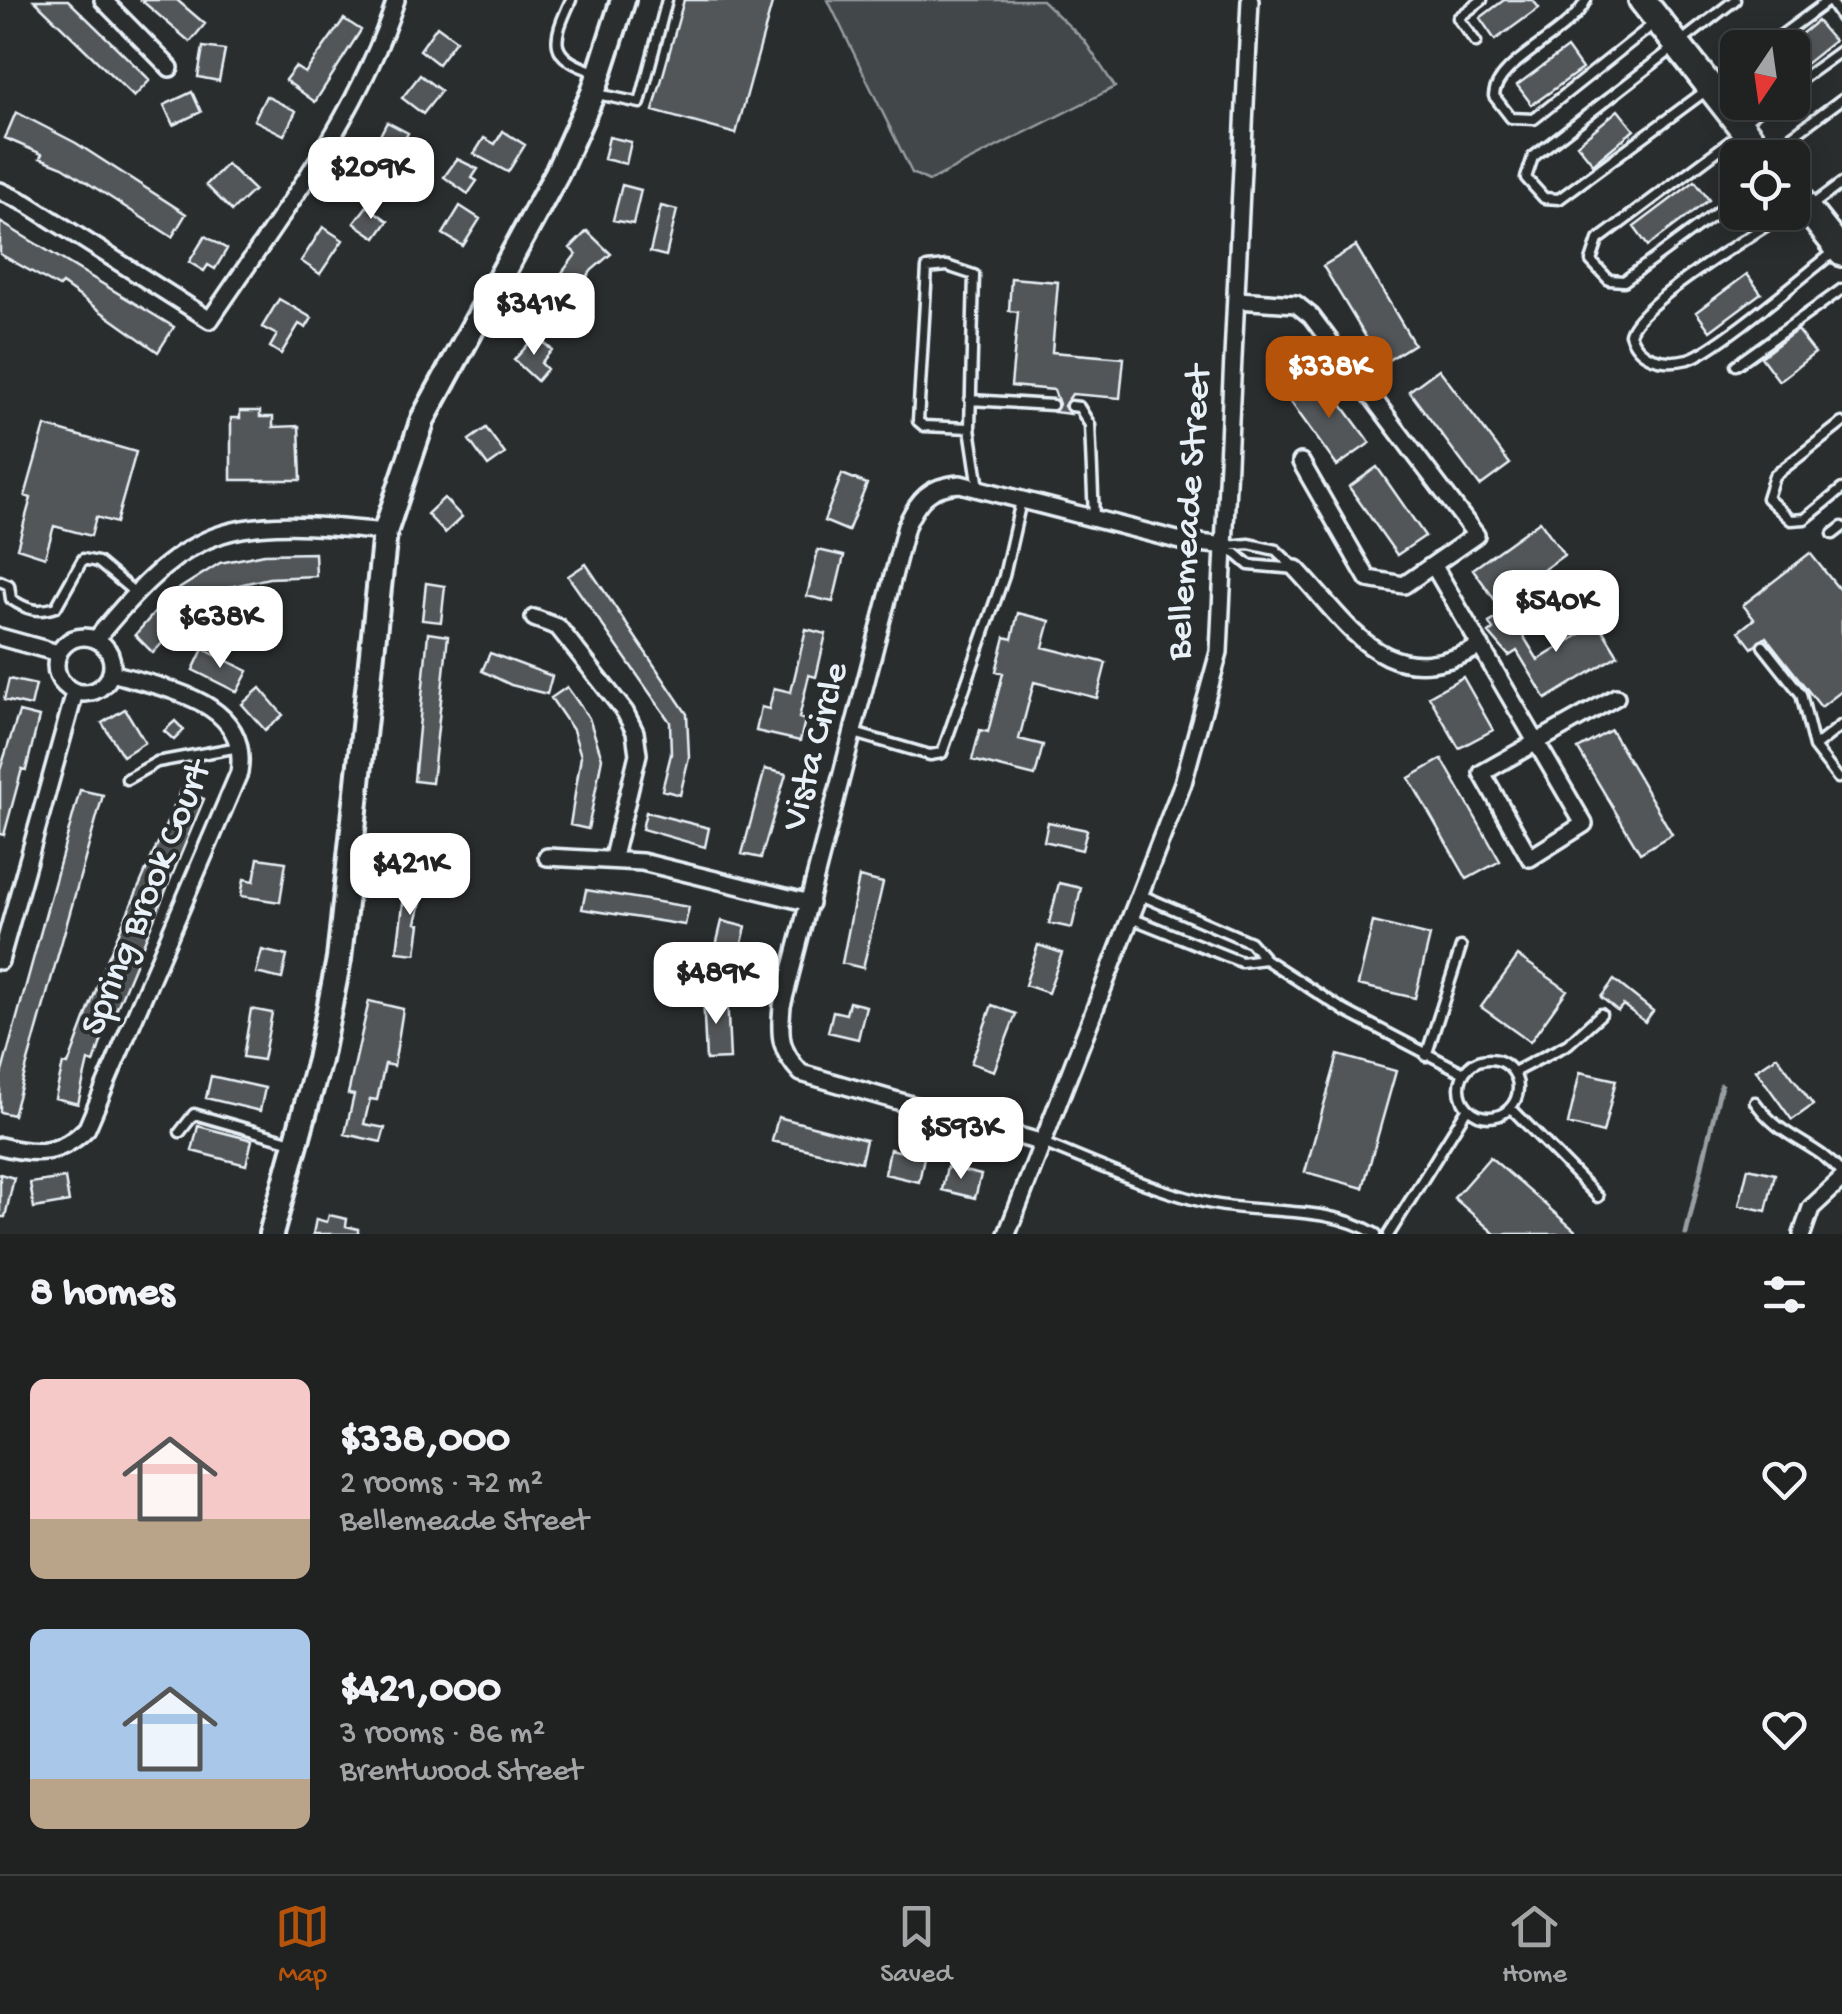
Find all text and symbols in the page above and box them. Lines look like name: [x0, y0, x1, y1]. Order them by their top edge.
north arrow: [1720, 30, 1810, 120]
map controls: [1720, 30, 1810, 230]
pin: $209K: [301, 137, 441, 222]
button: locate: [1720, 140, 1810, 230]
text: $209K: [330, 150, 412, 188]
pin: $341K: [464, 273, 604, 358]
text: $341K: [496, 286, 572, 324]
pin: $338K: [1259, 336, 1399, 421]
text: $338K: [1288, 349, 1370, 387]
street label: Bellemeade Street: [1159, 361, 1223, 663]
pin: $540K: [1486, 570, 1626, 655]
text: $540K: [1515, 583, 1597, 621]
pin: $638K: [150, 586, 290, 671]
text: $638K: [179, 599, 261, 637]
street label: Vista Circle: [773, 658, 861, 837]
street label: Spring Brook Court: [73, 752, 224, 1043]
pin: $421K: [340, 833, 480, 918]
text: $421K: [372, 846, 448, 884]
pin: $489K: [646, 942, 786, 1027]
text: $489K: [676, 955, 756, 993]
pin: $593K: [891, 1097, 1031, 1182]
text: $593K: [920, 1110, 1002, 1148]
icon: filters: [1757, 1267, 1812, 1322]
text: 8 homes: [30, 1270, 174, 1319]
text: $338,000: [340, 1417, 510, 1466]
icon: home: [110, 1419, 230, 1539]
icon: heart: [1757, 1452, 1812, 1507]
text: 2 rooms · 72 m²: [340, 1466, 543, 1504]
text: Bellemeade Street: [340, 1504, 589, 1542]
text: $421,000: [340, 1667, 501, 1716]
icon: home: [110, 1669, 230, 1789]
icon: heart: [1757, 1702, 1812, 1757]
text: 3 rooms · 86 m²: [340, 1716, 545, 1754]
text: Brentwood Street: [340, 1754, 582, 1792]
tab: Map: [275, 1899, 330, 1992]
tab: Saved: [880, 1899, 952, 1992]
tab: Home: [1502, 1899, 1567, 1992]

